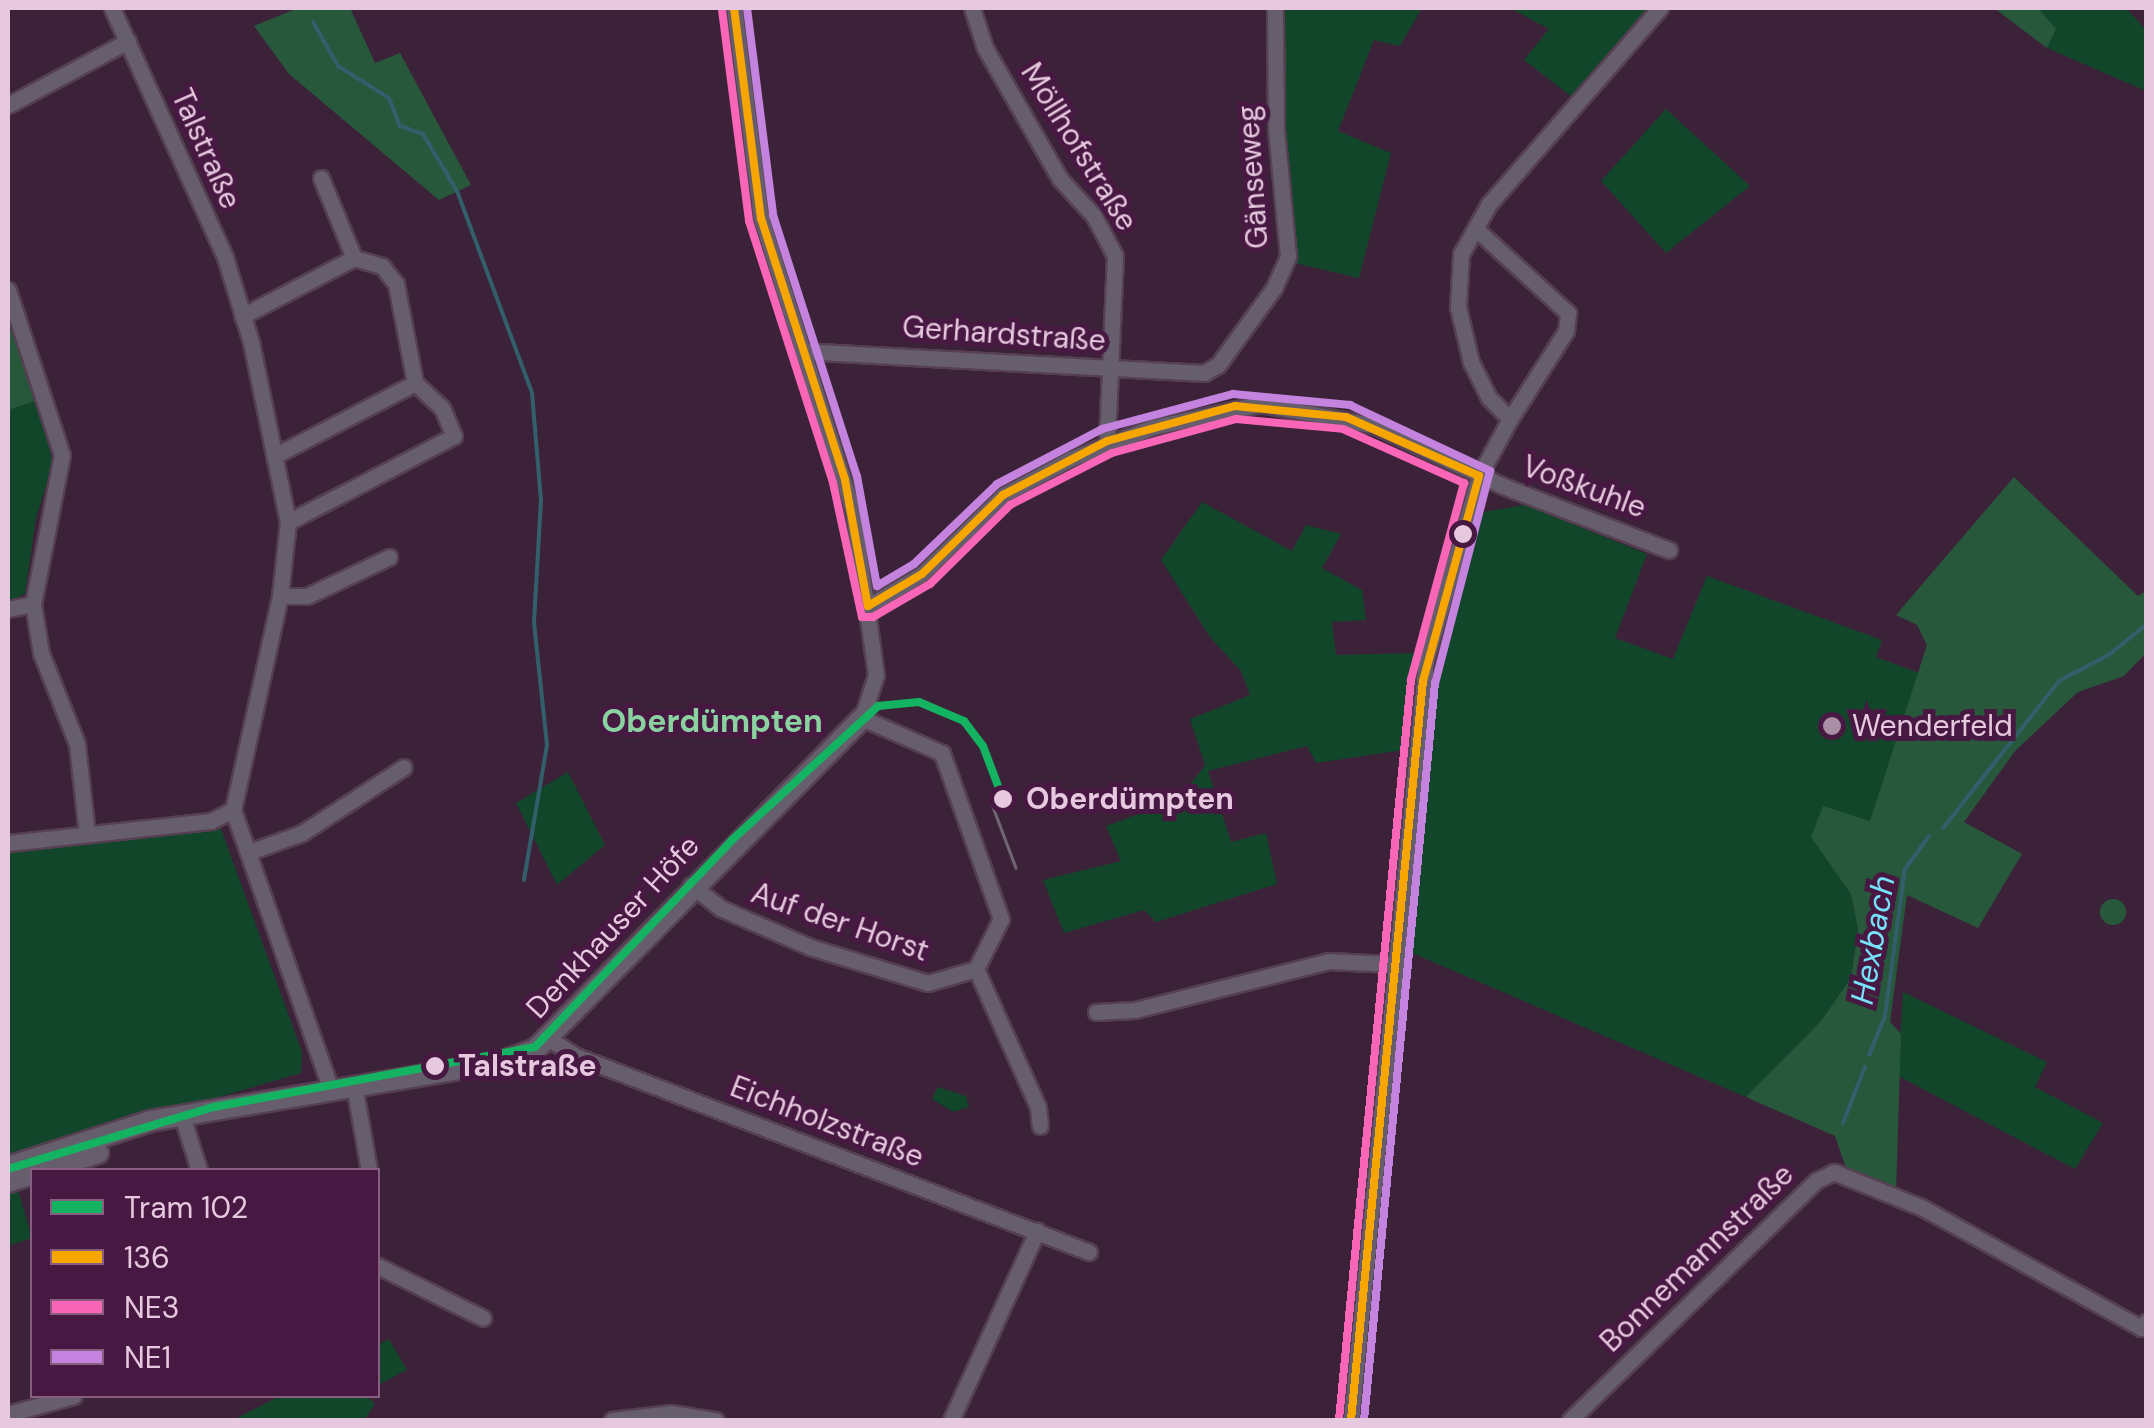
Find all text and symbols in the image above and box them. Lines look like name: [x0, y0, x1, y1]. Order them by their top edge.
street label: Möllhofstraße: [1013, 56, 1145, 238]
street label: Talstraße: [164, 83, 248, 215]
street label: Gänseweg: [1230, 104, 1276, 250]
street label: Gerhardstraße: [901, 309, 1107, 359]
street label: Voßkuhle: [1517, 448, 1651, 526]
unlabelled marker: [1453, 524, 1473, 544]
district label: Oberdümpten: [601, 702, 823, 740]
place label: Wenderfeld: [1852, 708, 2013, 744]
marker: Wenderfeld: [1821, 715, 1843, 737]
place label: Oberdümpten: [1026, 781, 1234, 817]
marker: Oberdümpten: [990, 786, 1016, 812]
street label: Denkhauser Höfe: [519, 828, 707, 1026]
water label: Hexbach: [1843, 873, 1903, 1007]
street label: Auf der Horst: [747, 875, 933, 969]
place label: Talstraße: [458, 1048, 596, 1084]
marker: Talstraße: [422, 1053, 448, 1079]
street label: Eichholzstraße: [725, 1069, 929, 1175]
street label: Bonnemannstraße: [1593, 1157, 1801, 1359]
legend: [30, 1168, 380, 1398]
text: Tram 102: [124, 1188, 248, 1227]
text: 136: [124, 1238, 170, 1277]
text: NE3: [124, 1288, 179, 1327]
text: NE1: [124, 1338, 171, 1377]

